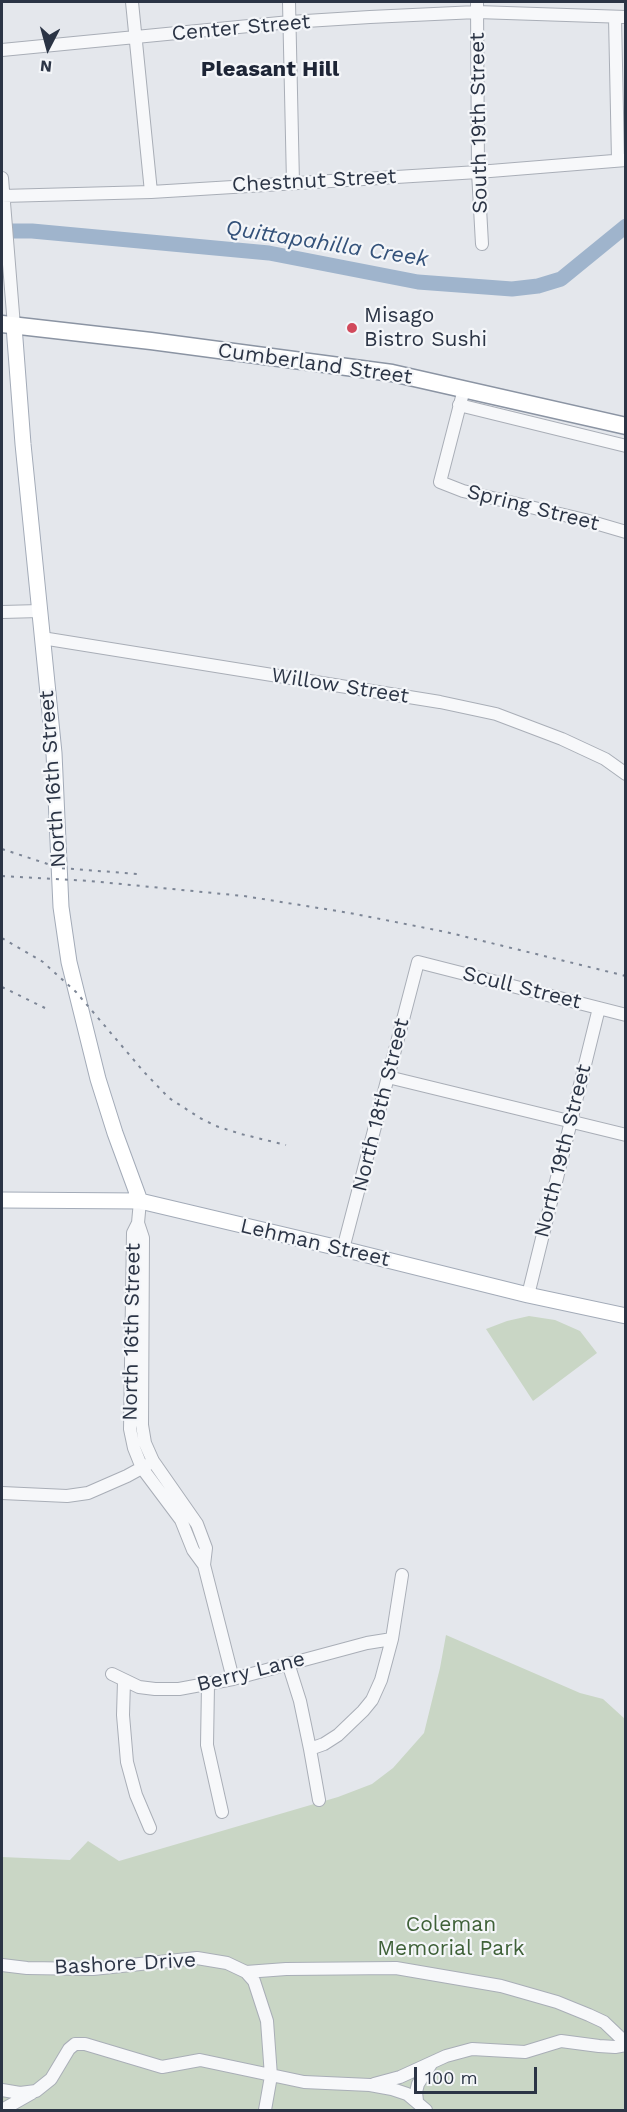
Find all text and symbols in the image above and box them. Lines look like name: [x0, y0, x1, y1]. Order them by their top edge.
street label: Center Street: [171, 9, 311, 47]
north arrow: [18, 18, 78, 78]
street label: South 19th Street: [465, 32, 493, 214]
text: N: [39, 56, 53, 76]
district label: Pleasant Hill: [201, 57, 339, 83]
street label: Chestnut Street: [231, 164, 397, 198]
water label: Quittapahilla Creek: [224, 215, 430, 273]
place label: Misago Bistro Sushi: [364, 303, 487, 353]
marker: Misago Bistro Sushi: [345, 321, 359, 335]
street label: Cumberland Street: [216, 338, 414, 390]
street label: Spring Street: [464, 479, 602, 537]
street label: Willow Street: [269, 663, 411, 709]
street label: North 16th Street: [34, 689, 72, 869]
street label: Scull Street: [460, 961, 584, 1015]
street label: North 18th Street: [347, 1016, 415, 1194]
street label: North 19th Street: [529, 1062, 597, 1240]
street label: Lehman Street: [238, 1214, 392, 1272]
street label: North 16th Street: [118, 1243, 146, 1421]
street label: Berry Lane: [194, 1646, 308, 1698]
park label: Coleman Memorial Park: [377, 1912, 525, 1962]
street label: Bashore Drive: [53, 1948, 197, 1980]
scale bar: [417, 2055, 540, 2093]
text: 100 m: [425, 2067, 478, 2088]

